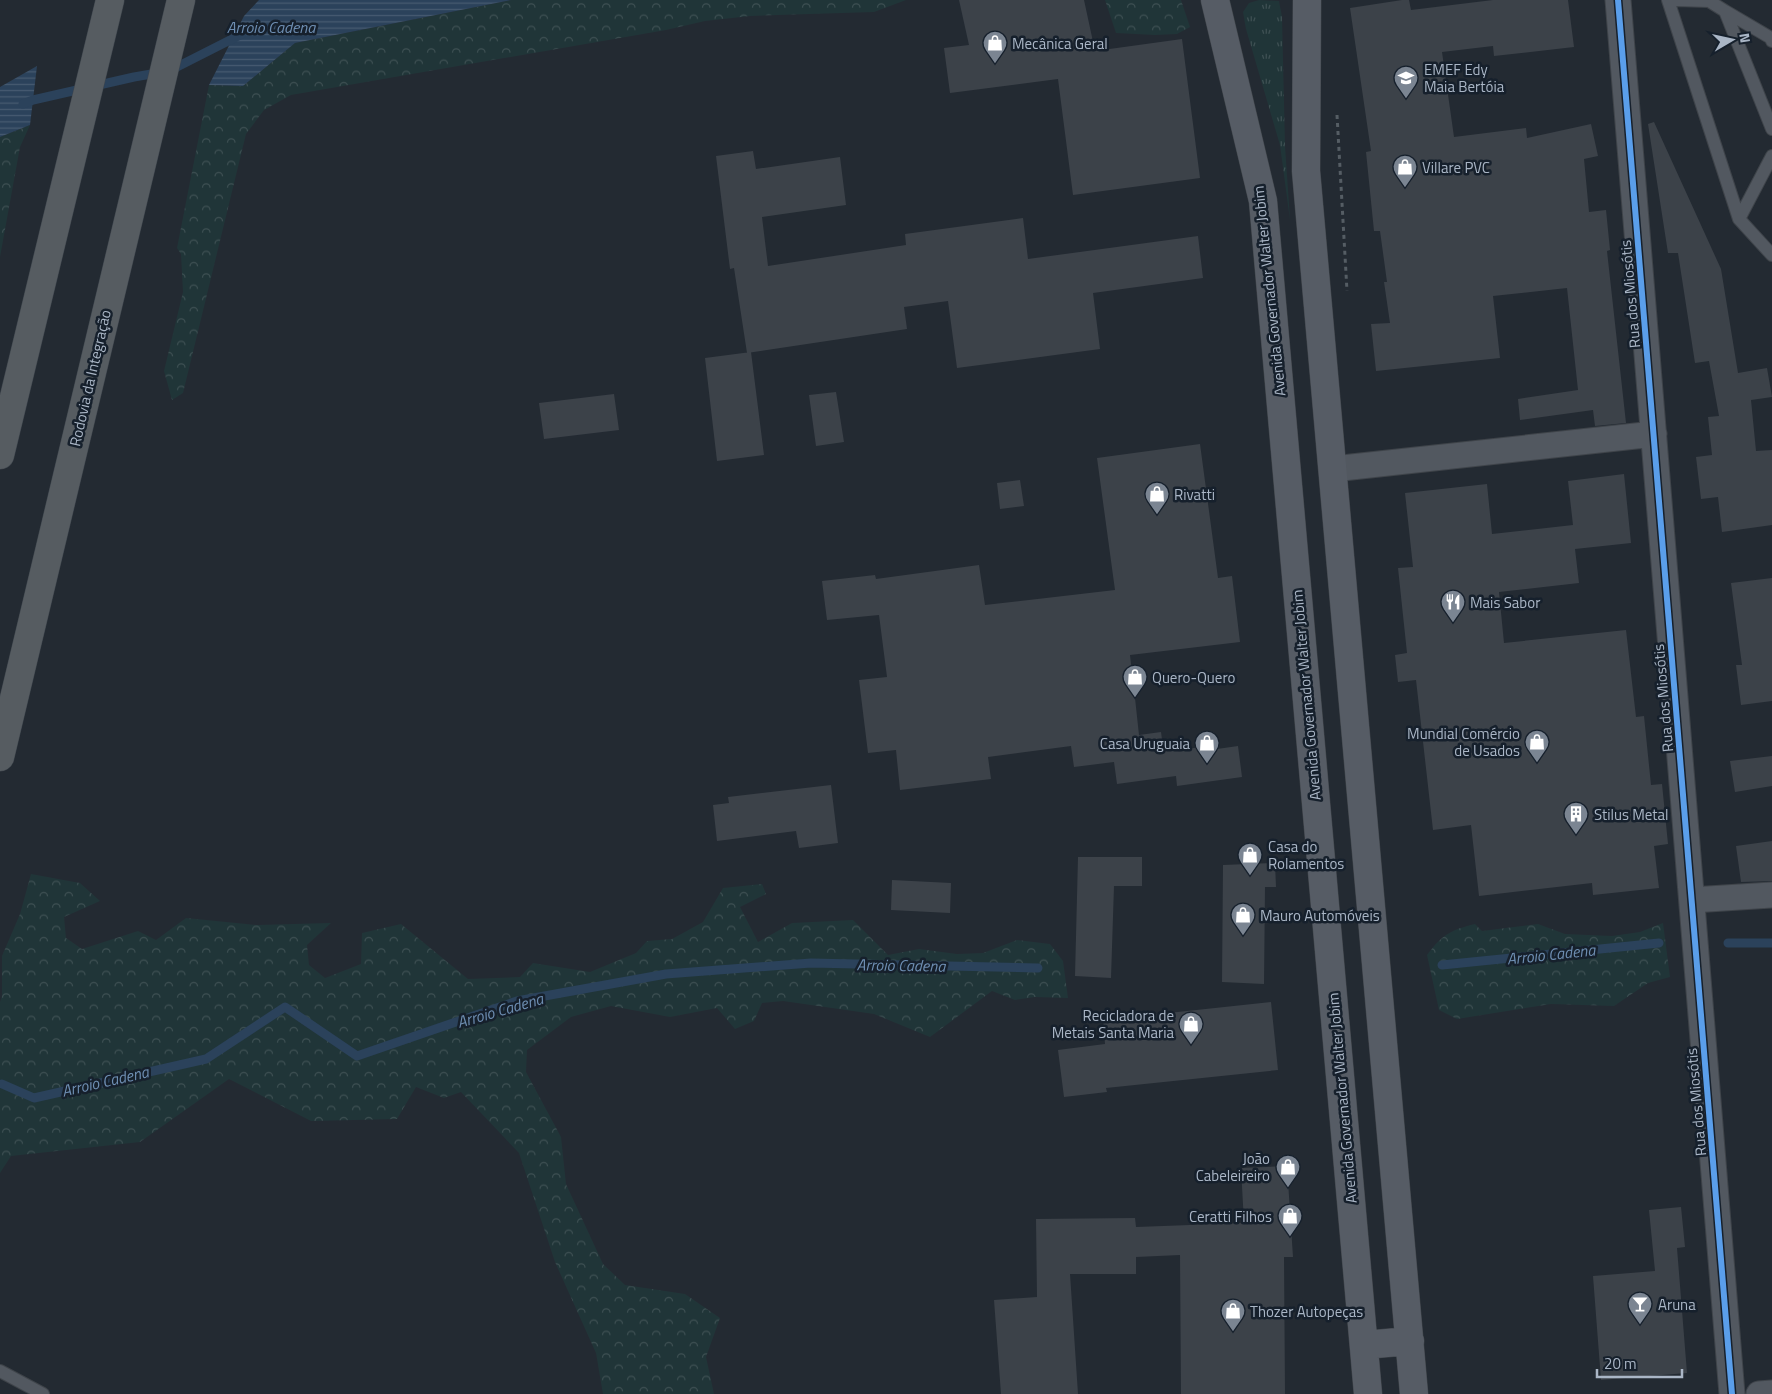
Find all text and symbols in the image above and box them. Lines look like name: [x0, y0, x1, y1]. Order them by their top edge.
water label: Arroio Cadena: [227, 15, 316, 39]
north arrow: [1707, 15, 1757, 65]
shop icon: Mecânica Geral: [982, 30, 1008, 64]
text: N: [1734, 31, 1756, 44]
place label: Mecânica Geral: [1012, 32, 1108, 55]
place label: EMEF Edy Maia Bertóia: [1424, 58, 1505, 98]
school or university icon: EMEF Edy Maia Bertóia: [1393, 65, 1419, 99]
shop icon: Villare PVC: [1392, 154, 1418, 188]
place label: Villare PVC: [1422, 156, 1490, 179]
street label: Avenida Governador Walter Jobim: [1247, 185, 1291, 397]
street label: Rua dos Miosótis: [1614, 239, 1646, 349]
street label: Rodovia da Integração: [63, 307, 117, 449]
shop icon: Rivatti: [1144, 481, 1170, 515]
place label: Rivatti: [1174, 483, 1215, 506]
street label: Avenida Governador Walter Jobim: [1285, 589, 1327, 801]
restaurant icon: Mais Sabor: [1440, 589, 1466, 623]
place label: Mais Sabor: [1470, 591, 1540, 614]
street label: Rua dos Miosótis: [1647, 643, 1679, 753]
shop icon: Quero-Quero: [1122, 664, 1148, 698]
place label: Quero-Quero: [1152, 666, 1235, 689]
place label: Mundial Comércio de Usados: [1407, 722, 1520, 762]
shop icon: Mundial Comércio de Usados: [1524, 729, 1550, 763]
shop icon: Casa Uruguaia: [1194, 730, 1220, 764]
place label: Casa Uruguaia: [1100, 732, 1190, 755]
building icon: Stilus Metal: [1563, 801, 1589, 835]
place label: Stilus Metal: [1594, 803, 1669, 826]
place label: Casa do Rolamentos: [1268, 835, 1344, 875]
shop icon: Casa do Rolamentos: [1237, 842, 1263, 876]
shop icon: Mauro Automóveis: [1230, 902, 1256, 936]
place label: Mauro Automóveis: [1260, 904, 1380, 927]
water label: Arroio Cadena: [1506, 937, 1597, 971]
water label: Arroio Cadena: [856, 952, 947, 978]
water label: Arroio Cadena: [454, 986, 547, 1034]
street label: Avenida Governador Walter Jobim: [1321, 992, 1363, 1204]
place label: Recicladora de Metais Santa Maria: [1052, 1004, 1174, 1044]
shop icon: Recicladora de Metais Santa Maria: [1178, 1011, 1204, 1045]
street label: Rua dos Miosótis: [1680, 1047, 1712, 1157]
water label: Arroio Cadena: [59, 1059, 152, 1103]
place label: João Cabeleireiro: [1196, 1147, 1270, 1187]
shop icon: João Cabeleireiro: [1275, 1154, 1301, 1188]
shop icon: Ceratti Filhos: [1277, 1203, 1303, 1237]
place label: Ceratti Filhos: [1189, 1205, 1272, 1228]
bar icon: Aruna: [1627, 1291, 1653, 1325]
place label: Aruna: [1658, 1293, 1696, 1316]
shop icon: Thozer Autopeças: [1220, 1298, 1246, 1332]
place label: Thozer Autopeças: [1250, 1300, 1363, 1323]
scale bar: [1597, 1346, 1682, 1378]
text: 20 m: [1604, 1352, 1637, 1375]

